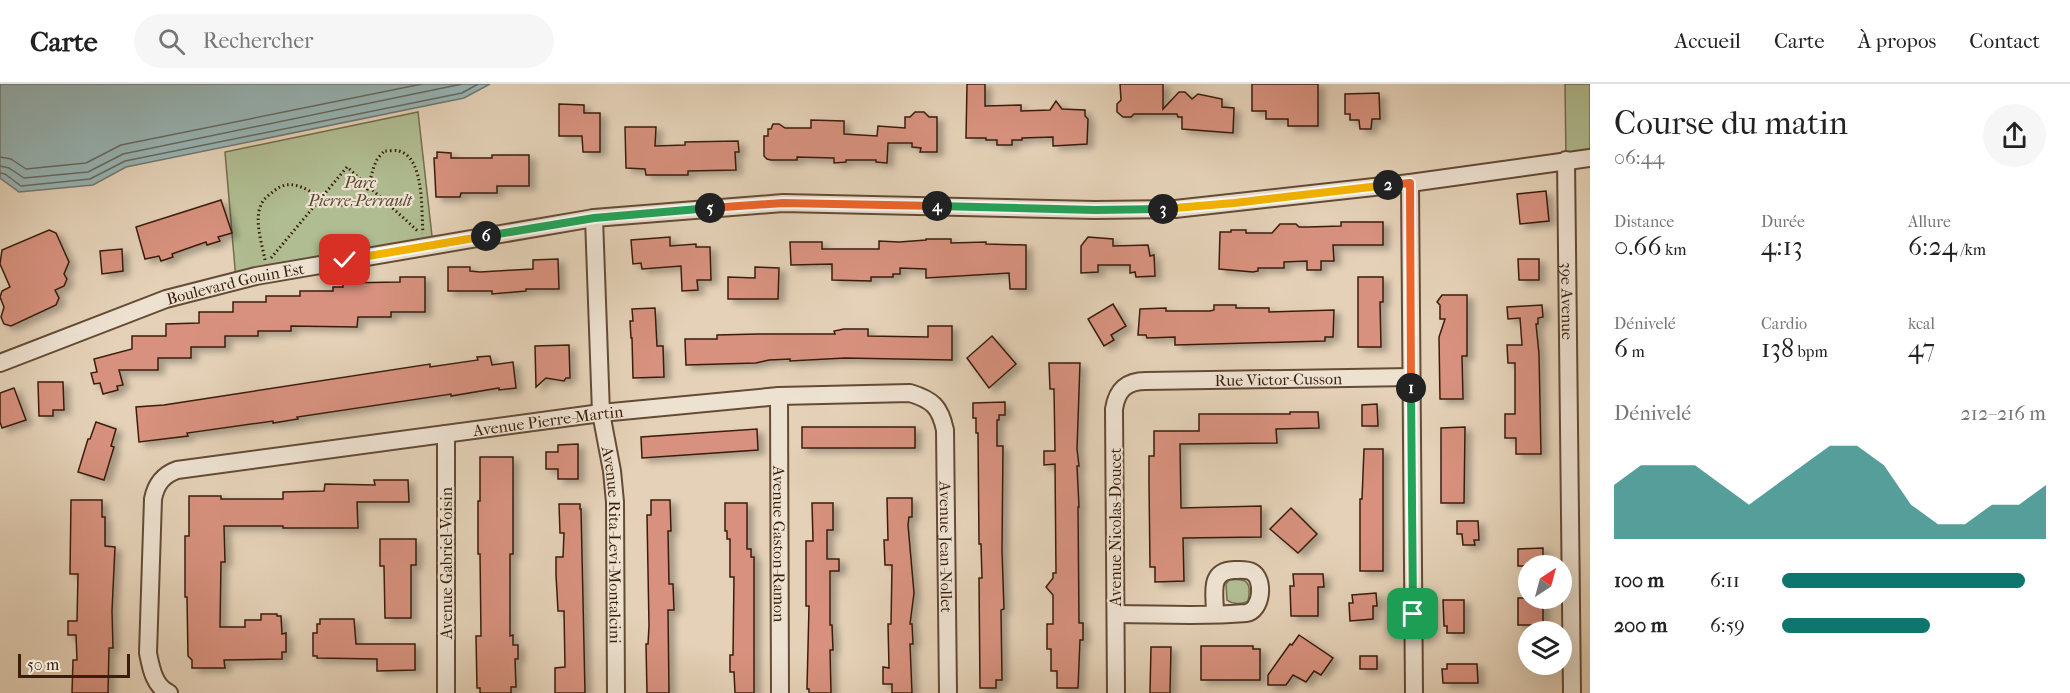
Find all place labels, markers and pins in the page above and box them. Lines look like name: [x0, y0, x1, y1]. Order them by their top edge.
pin: 2: [1373, 170, 1403, 200]
pin: 4: [922, 191, 952, 221]
pin: 5: [695, 193, 725, 223]
pin: 3: [1148, 194, 1178, 224]
pin: 6: [471, 221, 501, 251]
pin: [319, 234, 370, 285]
pin: 1: [1396, 373, 1426, 403]
pin: [1387, 588, 1438, 639]

